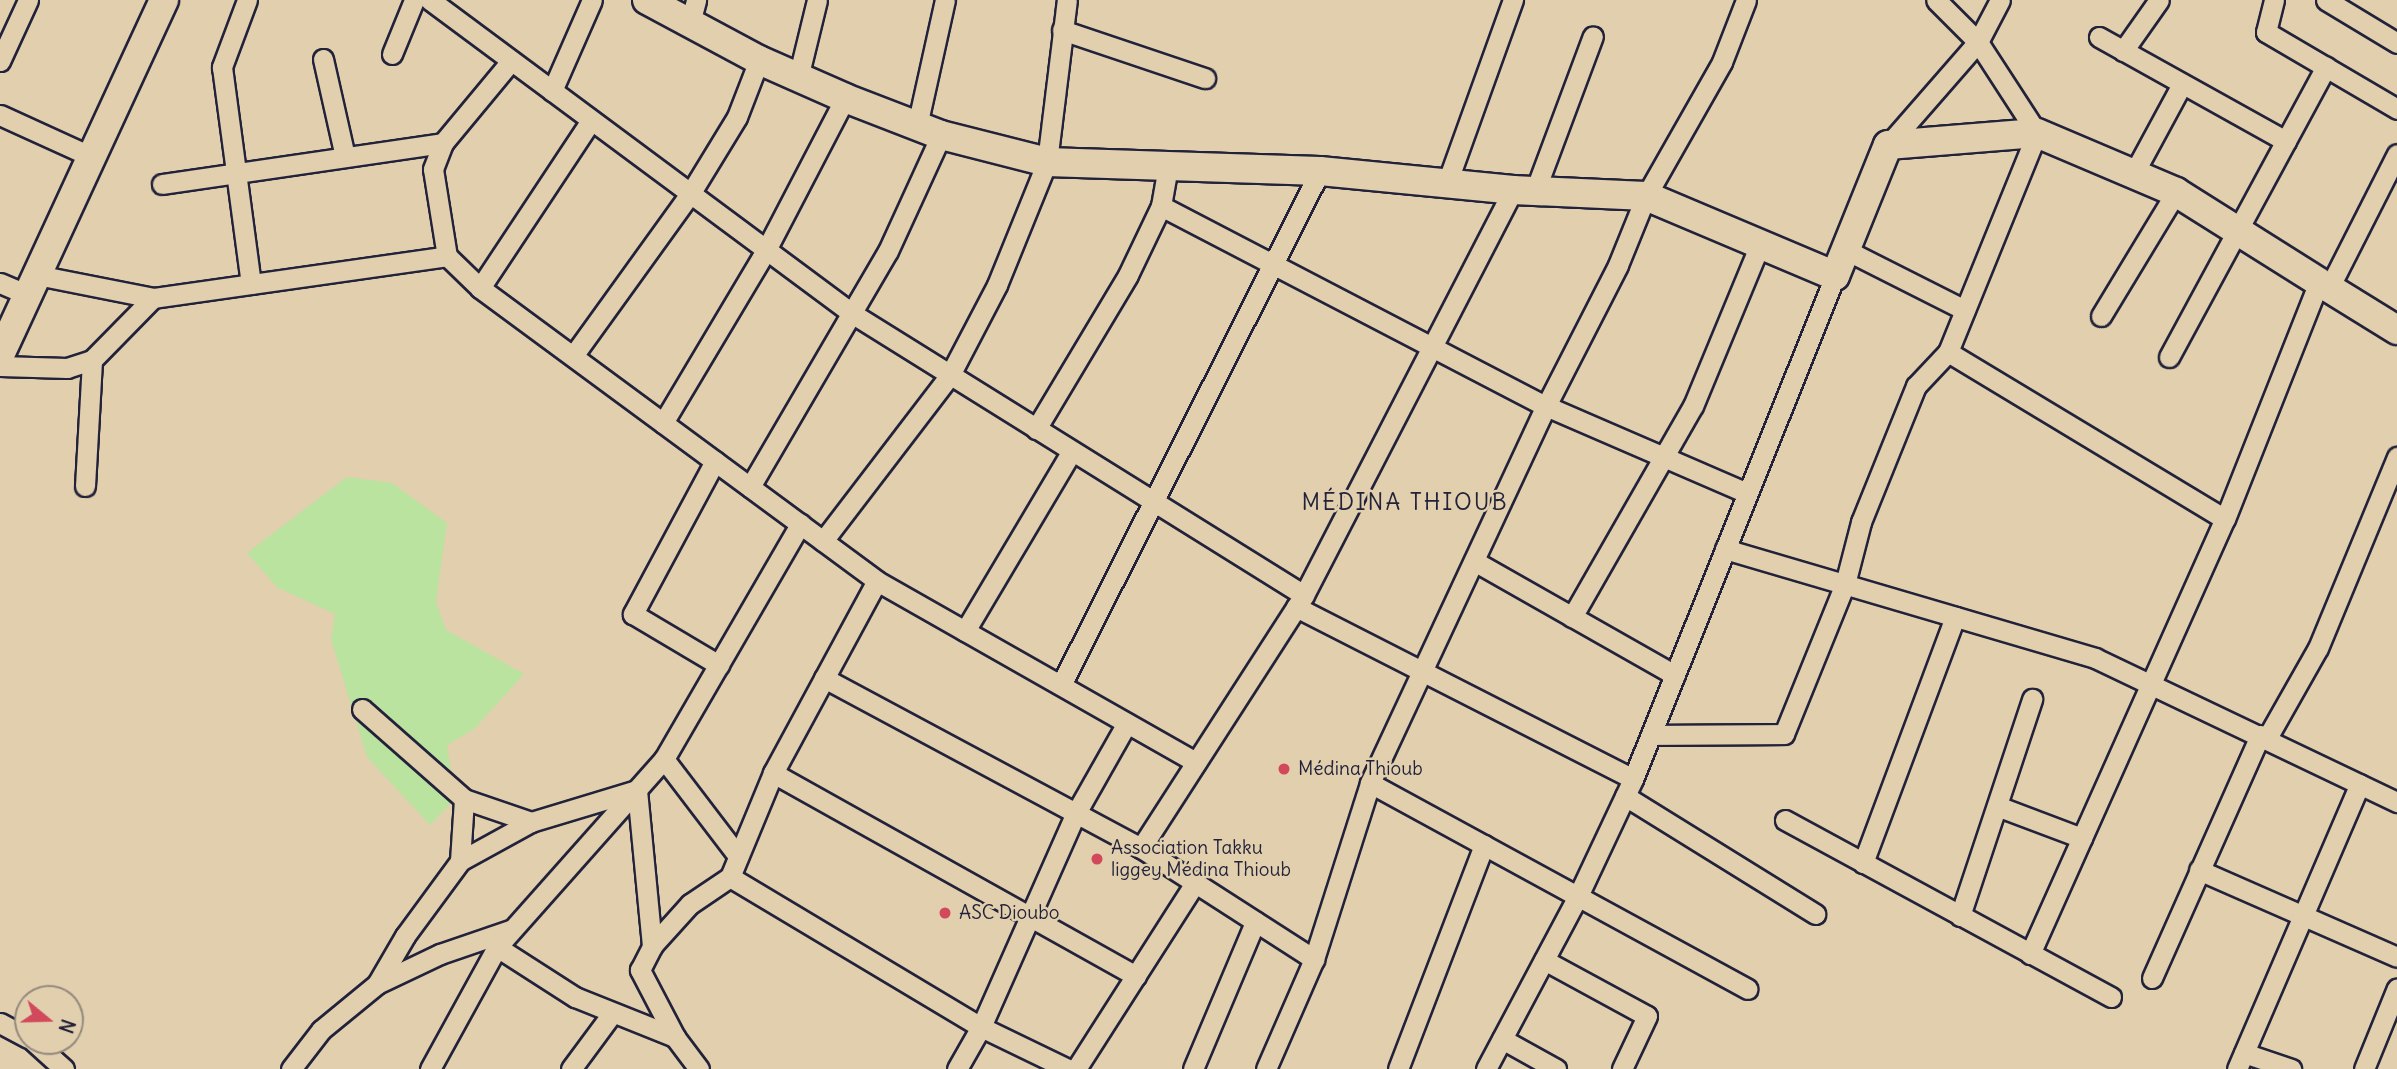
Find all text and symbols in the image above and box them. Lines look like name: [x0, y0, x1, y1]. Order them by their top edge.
district label: MÉDINA THIOUB: [1303, 488, 1507, 516]
place label: Médina Thioub: [1298, 758, 1423, 780]
marker: Médina Thioub: [1276, 761, 1292, 777]
place label: Association Takku liggey Médina Thioub: [1111, 837, 1291, 881]
marker: Association Takku liggey Médina Thioub: [1089, 851, 1105, 867]
place label: ASC Dioubo: [959, 902, 1059, 924]
marker: ASC Dioubo: [937, 905, 953, 921]
north arrow: [14, 985, 84, 1055]
text: N: [53, 1016, 80, 1036]

